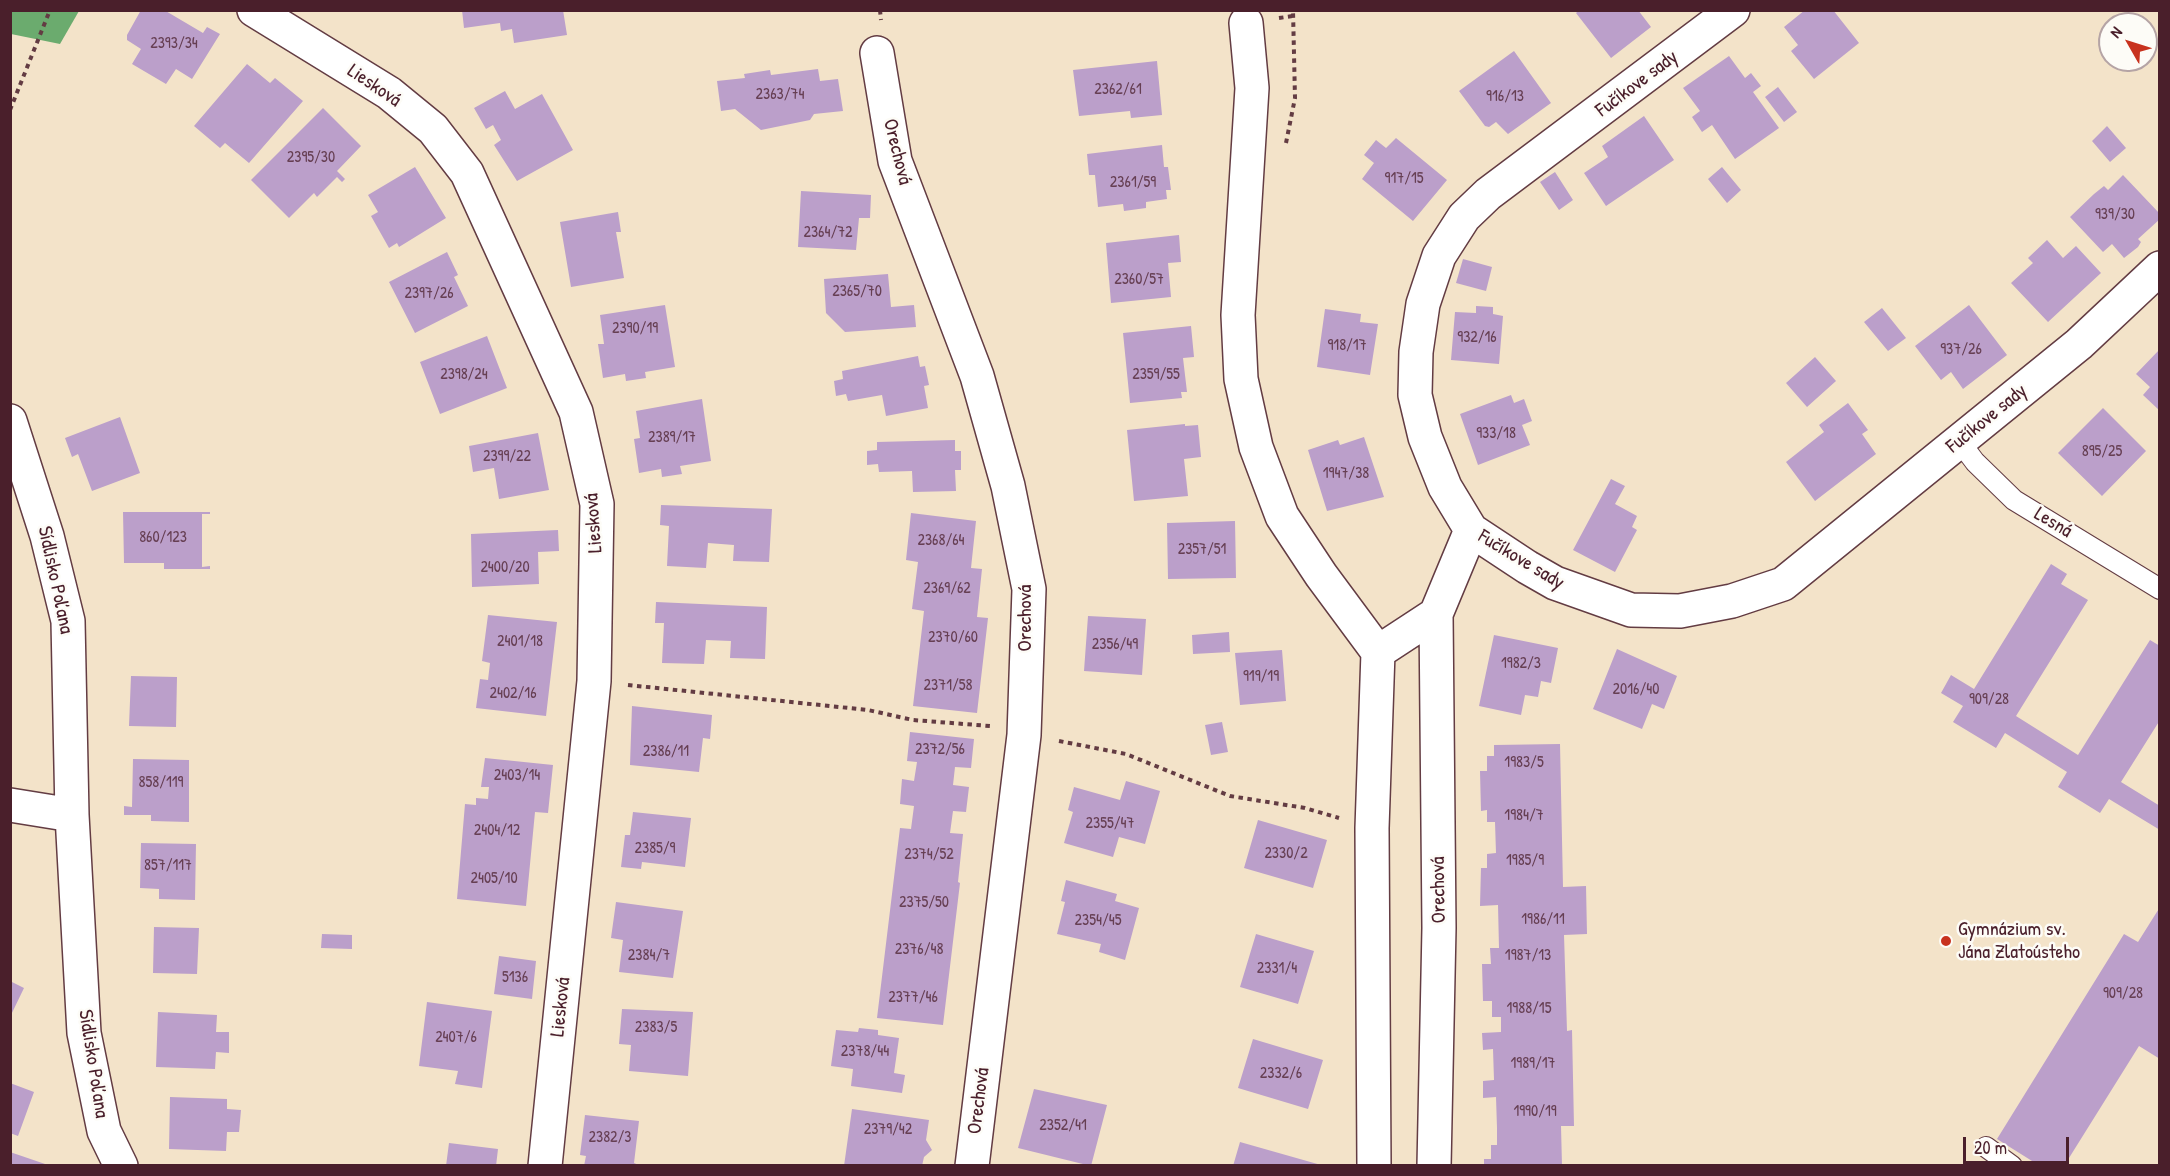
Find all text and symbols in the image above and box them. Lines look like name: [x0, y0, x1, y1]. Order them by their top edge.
north arrow: [2098, 12, 2158, 72]
text: N: [2104, 22, 2127, 42]
house number: 2393/34: [150, 34, 198, 54]
street label: Fučíkove sady: [1591, 45, 1683, 123]
street label: Liesková: [343, 59, 405, 113]
house number: 2362/61: [1094, 80, 1142, 100]
house number: 2363/74: [756, 85, 804, 105]
house number: 916/13: [1486, 87, 1524, 107]
street label: Orechová: [877, 117, 917, 187]
house number: 2395/30: [287, 148, 335, 168]
house number: 917/15: [1385, 169, 1423, 189]
house number: 2361/59: [1110, 173, 1156, 193]
house number: 939/30: [2095, 205, 2135, 225]
house number: 2364/72: [803, 223, 853, 243]
house number: 2360/57: [1114, 270, 1164, 290]
house number: 2365/70: [832, 282, 882, 302]
house number: 2397/26: [404, 284, 454, 304]
house number: 2390/19: [612, 319, 658, 339]
house number: 932/16: [1457, 328, 1497, 348]
house number: 918/17: [1327, 336, 1367, 356]
house number: 937/26: [1940, 340, 1982, 360]
house number: 2398/24: [440, 365, 488, 385]
house number: 2359/55: [1132, 365, 1180, 385]
street label: Fučíkove sady: [1942, 379, 2032, 459]
house number: 933/18: [1476, 424, 1516, 444]
house number: 2389/17: [648, 428, 696, 448]
house number: 895/25: [2082, 442, 2122, 462]
house number: 2399/22: [483, 447, 531, 467]
house number: 1947/38: [1323, 464, 1369, 484]
street label: Liesková: [580, 492, 608, 554]
street label: Lesná: [2030, 502, 2076, 544]
street label: Sídlisko Poľana: [32, 524, 78, 636]
street label: Fučíkove sady: [1473, 525, 1569, 595]
house number: 860/123: [139, 528, 187, 548]
house number: 2368/64: [917, 531, 965, 551]
house number: 2357/51: [1178, 540, 1226, 560]
house number: 2400/20: [480, 558, 530, 578]
house number: 2369/62: [923, 579, 971, 599]
street label: Orechová: [1014, 585, 1038, 651]
house number: 2370/60: [928, 628, 978, 648]
house number: 2401/18: [497, 632, 543, 652]
house number: 2356/49: [1092, 635, 1138, 655]
house number: 1982/3: [1501, 654, 1541, 674]
house number: 919/19: [1243, 667, 1279, 687]
house number: 2371/58: [924, 676, 972, 696]
house number: 2016/40: [1613, 680, 1659, 700]
house number: 2402/16: [489, 684, 537, 704]
house number: 909/28: [1969, 690, 2009, 710]
house number: 2372/56: [915, 740, 965, 760]
house number: 2386/11: [643, 742, 689, 762]
house number: 1983/5: [1504, 753, 1544, 773]
house number: 2403/14: [494, 766, 540, 786]
house number: 858/119: [139, 773, 183, 793]
house number: 1984/7: [1504, 806, 1544, 826]
house number: 2355/47: [1086, 814, 1134, 834]
house number: 2404/12: [474, 821, 520, 841]
house number: 2385/9: [635, 839, 675, 859]
house number: 2330/2: [1264, 844, 1308, 864]
house number: 2374/52: [904, 845, 954, 865]
house number: 1985/9: [1506, 851, 1544, 871]
house number: 857/117: [144, 856, 192, 876]
street label: Orechová: [1426, 856, 1452, 924]
house number: 2405/10: [470, 869, 518, 889]
house number: 2375/50: [899, 893, 949, 913]
house number: 1986/11: [1521, 910, 1565, 930]
house number: 2354/45: [1075, 911, 1121, 931]
place label: Gymnázium sv. Jána Zlatoústeho: [1958, 918, 2080, 965]
marker: Gymnázium sv. Jána Zlatoústeho: [1939, 934, 1953, 948]
house number: 2376/48: [895, 940, 943, 960]
house number: 2384/7: [628, 946, 670, 966]
house number: 1987/13: [1505, 946, 1551, 966]
house number: 2331/4: [1257, 959, 1297, 979]
house number: 5136: [502, 968, 528, 988]
street label: Liesková: [546, 976, 576, 1038]
house number: 909/28: [2103, 984, 2143, 1004]
house number: 2377/46: [888, 988, 938, 1008]
house number: 1988/15: [1507, 999, 1551, 1019]
street label: Sídlisko Poľana: [73, 1008, 113, 1120]
house number: 2383/5: [635, 1018, 677, 1038]
house number: 2407/6: [435, 1028, 477, 1048]
house number: 2378/44: [841, 1042, 889, 1062]
house number: 1989/17: [1511, 1054, 1555, 1074]
house number: 2332/6: [1260, 1064, 1302, 1084]
street label: Orechová: [963, 1066, 995, 1136]
house number: 1990/19: [1513, 1102, 1557, 1122]
house number: 2352/41: [1039, 1116, 1087, 1136]
house number: 2379/42: [864, 1120, 912, 1140]
scale bar: [1966, 1125, 2072, 1163]
house number: 2382/3: [588, 1128, 632, 1148]
text: 20 m: [1974, 1135, 2007, 1160]

